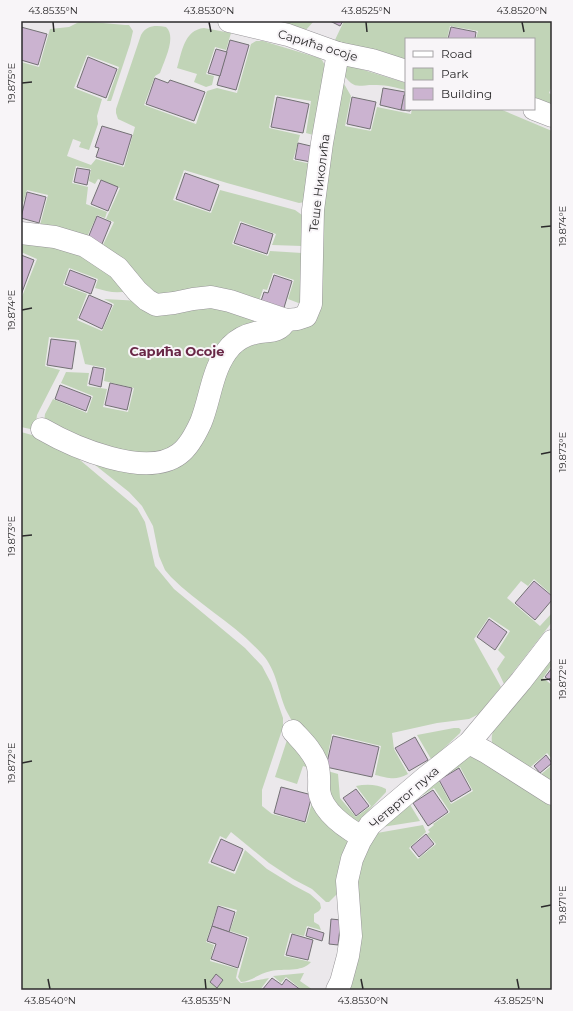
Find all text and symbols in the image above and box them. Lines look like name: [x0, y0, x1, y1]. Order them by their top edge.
text: 43.8535°N: [28, 4, 78, 17]
text: 43.8530°N: [184, 4, 234, 17]
text: 43.8525°N: [341, 4, 391, 17]
text: 43.8520°N: [497, 4, 547, 17]
street label: Сарића осоје: [276, 26, 360, 64]
legend: [405, 38, 535, 110]
text: Road: [441, 46, 472, 61]
text: 19.875°E: [5, 63, 18, 103]
text: Park: [441, 66, 469, 81]
text: Building: [441, 86, 492, 101]
street label: Теше Николића: [306, 133, 332, 233]
text: 19.874°E: [556, 205, 569, 246]
text: 19.874°E: [5, 289, 18, 330]
district label: Сарића Осоје: [129, 343, 225, 359]
text: 19.873°E: [556, 432, 569, 472]
text: 19.873°E: [5, 516, 18, 556]
text: 19.872°E: [556, 658, 569, 699]
text: 19.872°E: [5, 742, 18, 783]
street label: Четвртог пука: [366, 763, 442, 831]
text: 19.871°E: [556, 885, 569, 924]
text: 43.8540°N: [24, 994, 76, 1007]
text: 43.8535°N: [181, 994, 231, 1007]
text: 43.8530°N: [338, 994, 388, 1007]
text: 43.8525°N: [494, 994, 544, 1007]

